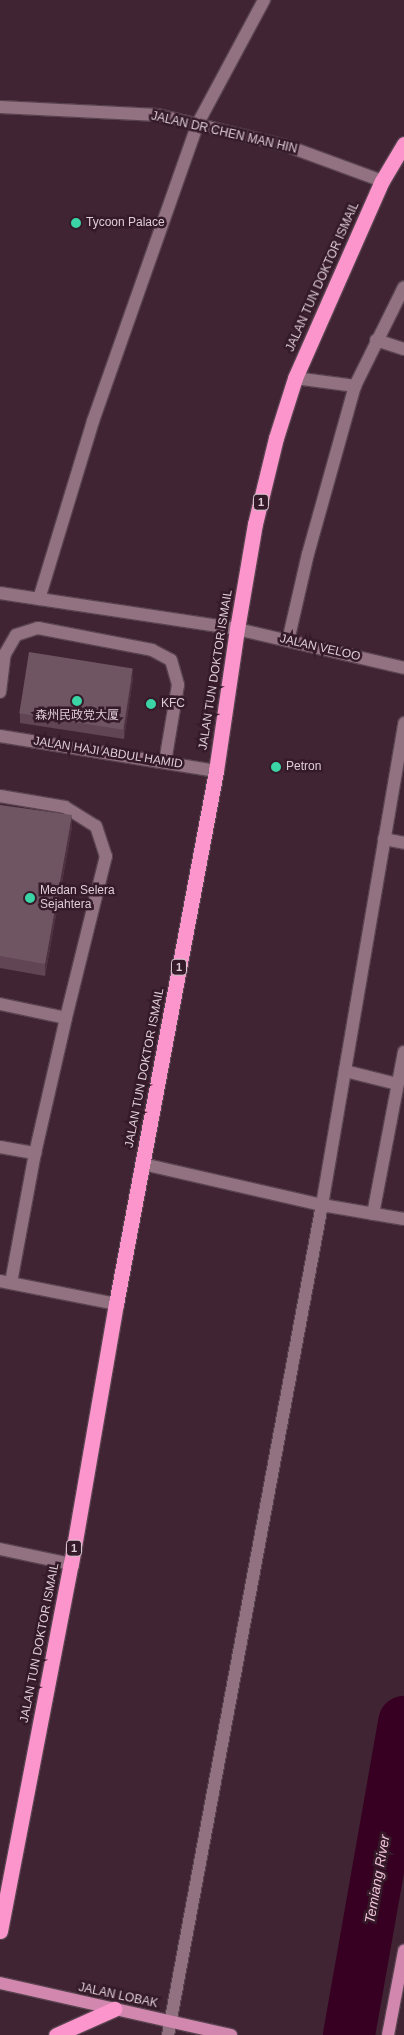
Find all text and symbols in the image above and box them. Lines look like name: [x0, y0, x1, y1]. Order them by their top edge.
street label: JALAN DR CHEN MAN HIN: [150, 109, 298, 157]
street label: JALAN TUN DOKTOR ISMAIL: [283, 200, 363, 354]
place label: Tycoon Palace: [86, 216, 165, 230]
marker: Tycoon Palace: [70, 217, 82, 229]
road number: 1: [252, 494, 270, 511]
street label: JALAN TUN DOKTOR ISMAIL: [196, 589, 236, 751]
street label: JALAN VELOO: [278, 632, 362, 664]
marker: 森州民政党大厦: [71, 695, 83, 707]
place label: KFC: [161, 697, 185, 711]
marker: KFC: [145, 698, 157, 710]
place label: 森州民政党大厦: [35, 709, 119, 723]
street label: JALAN HAJI ABDUL HAMID: [32, 734, 184, 772]
place label: Petron: [286, 760, 321, 774]
marker: Petron: [270, 761, 282, 773]
place label: Medan Selera Sejahtera: [40, 884, 115, 912]
marker: Medan Selera Sejahtera: [24, 892, 36, 904]
road number: 1: [170, 959, 188, 976]
street label: JALAN TUN DOKTOR ISMAIL: [122, 987, 168, 1149]
road number: 1: [65, 1540, 83, 1556]
street label: JALAN TUN DOKTOR ISMAIL: [17, 1562, 63, 1724]
water label: Temiang River: [361, 1833, 393, 1925]
street label: JALAN LOBAK: [77, 1981, 159, 2011]

